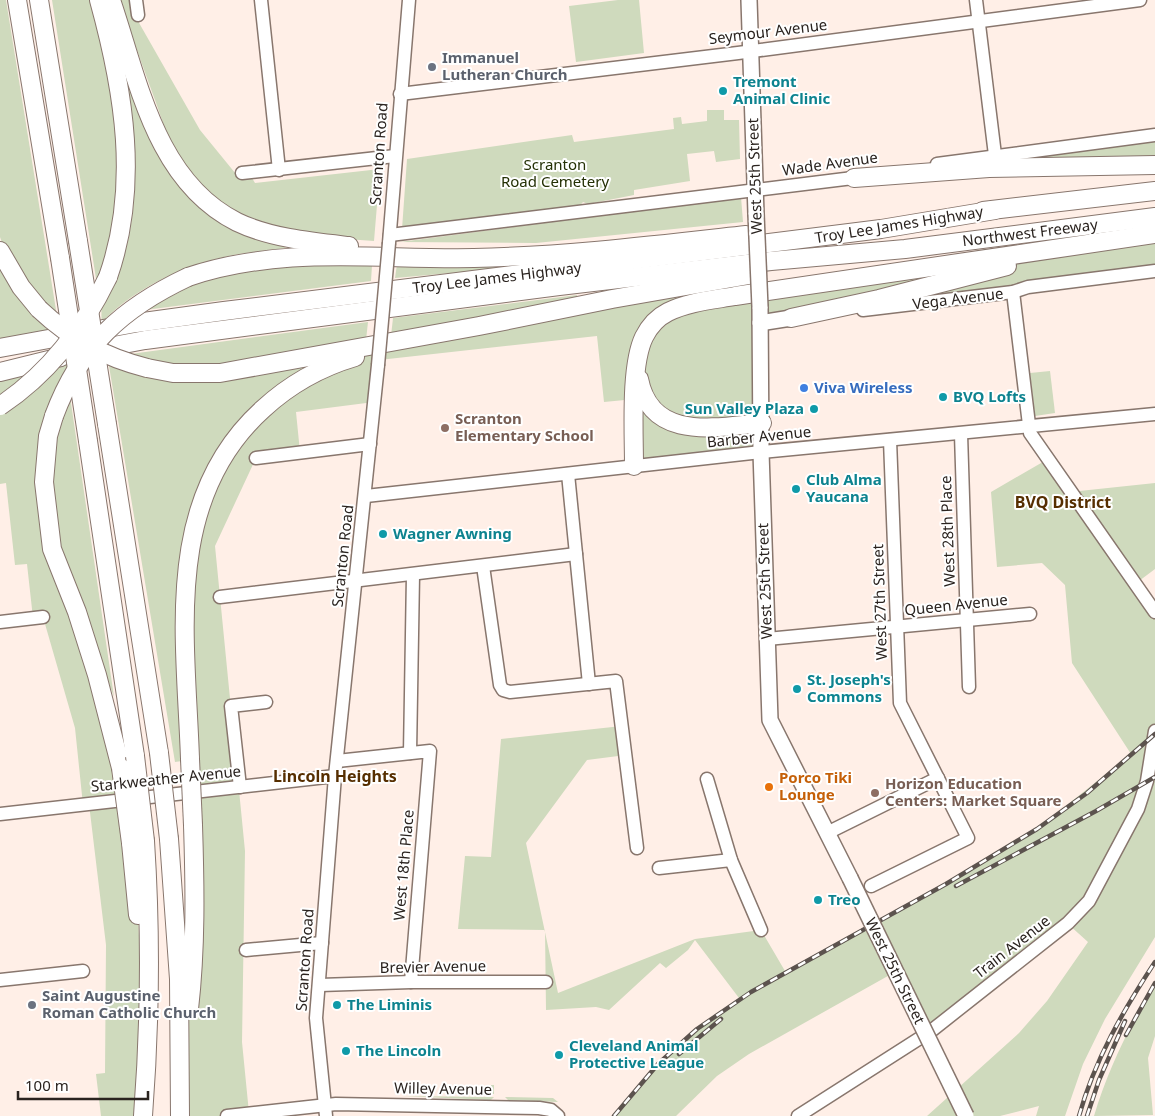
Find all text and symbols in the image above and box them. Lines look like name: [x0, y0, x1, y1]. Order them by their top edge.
street label: Seymour Avenue: [708, 14, 828, 48]
place label: Immanuel Lutheran Church: [442, 47, 567, 84]
marker: Immanuel Lutheran Church: [426, 61, 438, 73]
place label: Tremont Animal Clinic: [733, 71, 830, 108]
marker: Tremont Animal Clinic: [717, 85, 729, 97]
street label: Scranton Road: [364, 102, 392, 206]
street label: West 25th Street: [742, 117, 766, 234]
street label: Wade Avenue: [781, 146, 879, 180]
park label: Scranton Road Cemetery: [501, 154, 609, 191]
street label: Troy Lee James Highway: [813, 201, 985, 247]
street label: Northwest Freeway: [961, 214, 1099, 250]
street label: Troy Lee James Highway: [411, 257, 583, 297]
street label: Vega Avenue: [911, 283, 1004, 314]
place label: Viva Wireless: [814, 377, 913, 397]
marker: Viva Wireless: [798, 382, 810, 394]
place label: BVQ Lofts: [953, 386, 1026, 406]
marker: BVQ Lofts: [937, 391, 949, 403]
place label: Sun Valley Plaza: [685, 398, 804, 418]
marker: Sun Valley Plaza: [808, 403, 820, 415]
place label: Scranton Elementary School: [455, 408, 594, 445]
street label: Barber Avenue: [706, 421, 812, 451]
marker: Scranton Elementary School: [439, 422, 451, 434]
place label: Club Alma Yaucana: [806, 469, 882, 506]
street label: West 28th Place: [935, 475, 959, 587]
marker: Club Alma Yaucana: [790, 483, 802, 495]
district label: BVQ District: [1015, 491, 1111, 513]
street label: Scranton Road: [327, 504, 357, 608]
street label: West 25th Street: [752, 522, 776, 639]
place label: Wagner Awning: [393, 523, 512, 543]
marker: Wagner Awning: [377, 528, 389, 540]
street label: West 27th Street: [867, 543, 891, 660]
street label: Queen Avenue: [903, 589, 1009, 619]
place label: St. Joseph's Commons: [807, 669, 891, 706]
marker: St. Joseph's Commons: [791, 683, 803, 695]
street label: Starkweather Avenue: [90, 760, 242, 796]
district label: Lincoln Heights: [273, 765, 397, 787]
place label: Porco Tiki Lounge: [779, 767, 852, 804]
place label: Horizon Education Centers: Market Square: [885, 773, 1062, 810]
marker: Porco Tiki Lounge: [763, 781, 775, 793]
marker: Horizon Education Centers: Market Square: [869, 787, 881, 799]
street label: West 18th Place: [388, 809, 418, 921]
place label: Treo: [828, 889, 861, 909]
marker: Treo: [812, 894, 824, 906]
street label: Scranton Road: [290, 908, 318, 1012]
street label: Train Avenue: [969, 910, 1054, 982]
street label: West 25th Street: [861, 914, 931, 1028]
street label: Brevier Avenue: [380, 955, 486, 977]
place label: Saint Augustine Roman Catholic Church: [42, 985, 216, 1022]
place label: The Liminis: [347, 994, 432, 1014]
marker: Saint Augustine Roman Catholic Church: [26, 999, 38, 1011]
marker: The Liminis: [331, 999, 343, 1011]
place label: Cleveland Animal Protective League: [569, 1035, 704, 1072]
place label: The Lincoln: [356, 1040, 441, 1060]
marker: The Lincoln: [340, 1045, 352, 1057]
marker: Cleveland Animal Protective League: [553, 1049, 565, 1061]
scale bar: [18, 1068, 148, 1100]
text: 100 m: [25, 1075, 69, 1095]
street label: Willey Avenue: [394, 1077, 492, 1099]

